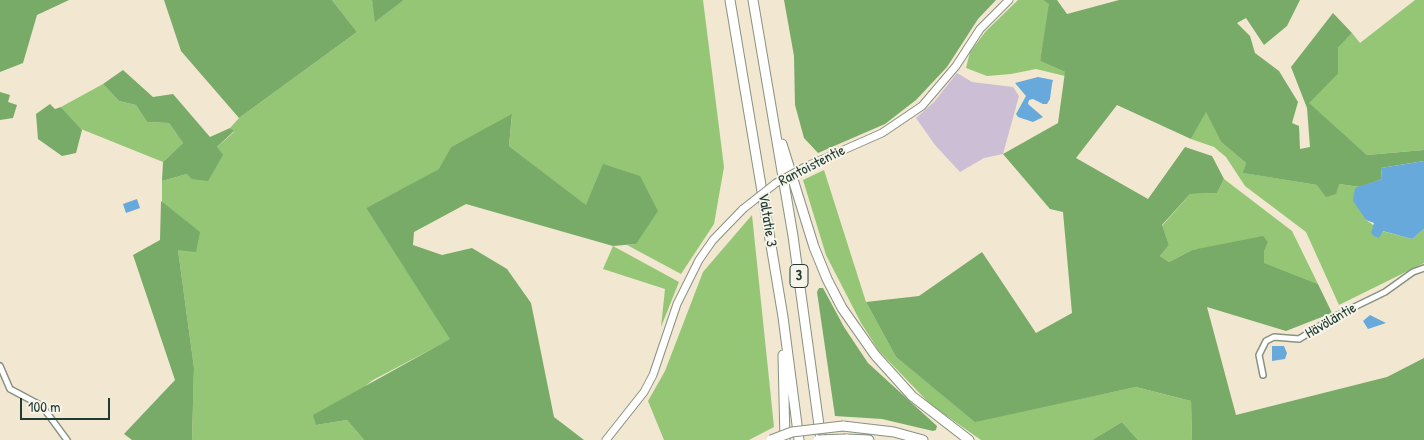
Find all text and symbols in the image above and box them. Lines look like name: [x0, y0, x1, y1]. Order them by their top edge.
street label: Rantoistentie: [776, 142, 848, 190]
street label: Valtatie 3: [754, 192, 780, 248]
road number: 3: [790, 264, 808, 288]
street label: Hävöläntie: [1302, 299, 1360, 343]
scale bar: [22, 388, 112, 420]
text: 100 m: [28, 396, 61, 417]

